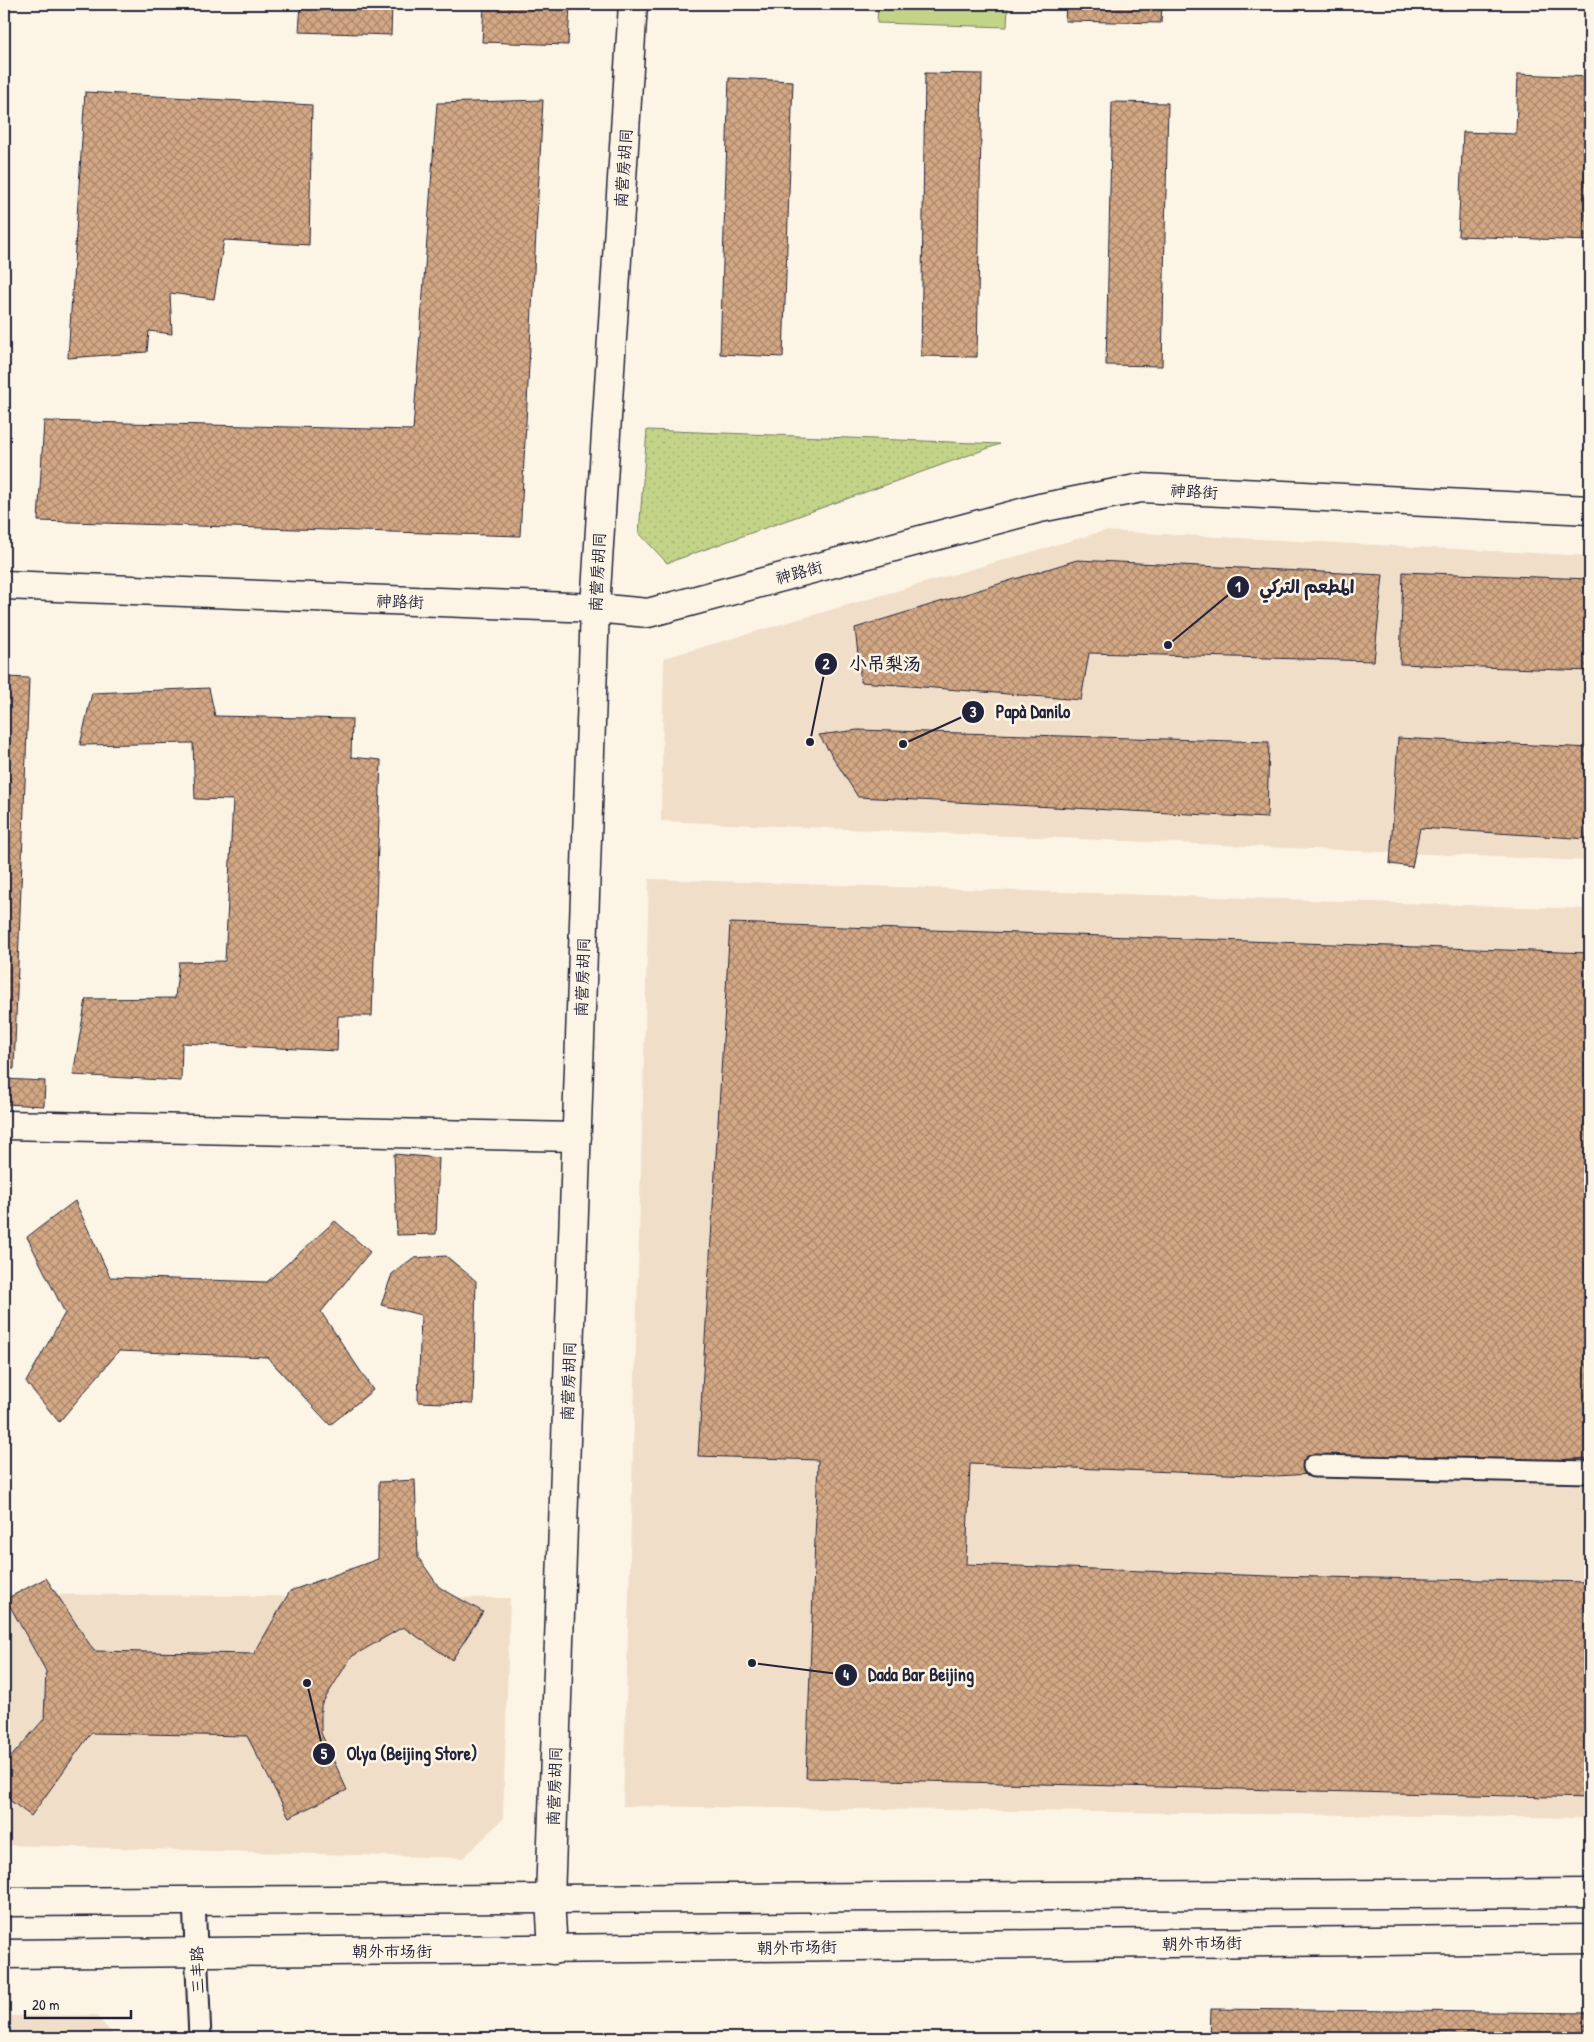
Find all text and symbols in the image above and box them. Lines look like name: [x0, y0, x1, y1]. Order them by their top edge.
street label: 南营房胡同: [609, 127, 637, 209]
street label: 神路街: [1169, 479, 1219, 503]
street label: 南营房胡同: [584, 531, 610, 613]
street label: 神路街: [773, 555, 825, 589]
callout: المطعم التركي: [1225, 571, 1365, 604]
text: المطعم التركي: [1260, 574, 1354, 603]
text: 1: [1235, 576, 1241, 597]
street label: 神路街: [376, 589, 424, 613]
callout: 小吊梨汤: [814, 647, 931, 680]
text: 小吊梨汤: [849, 651, 921, 676]
text: 2: [822, 653, 830, 674]
callout: Papà Danilo: [961, 696, 1080, 729]
text: Papà Danilo: [996, 699, 1071, 725]
text: 3: [970, 701, 977, 722]
street label: 南营房胡同: [570, 937, 594, 1017]
street label: 南营房胡同: [556, 1341, 580, 1421]
callout: Dada Bar Beijing: [833, 1658, 984, 1691]
text: Dada Bar Beijing: [868, 1662, 974, 1688]
text: 4: [843, 1664, 849, 1685]
callout: Olya (Beijing Store): [311, 1737, 487, 1770]
text: Olya (Beijing Store): [347, 1741, 477, 1767]
text: 5: [321, 1743, 328, 1764]
street label: 南营房胡同: [542, 1746, 566, 1826]
street label: 朝外市场街: [1162, 1931, 1242, 1955]
street label: 朝外市场街: [757, 1935, 837, 1959]
street label: 朝外市场街: [352, 1940, 432, 1962]
street label: 三丰路: [185, 1946, 209, 1994]
scale bar: [25, 1987, 131, 2019]
text: 20 m: [32, 1994, 59, 2015]

